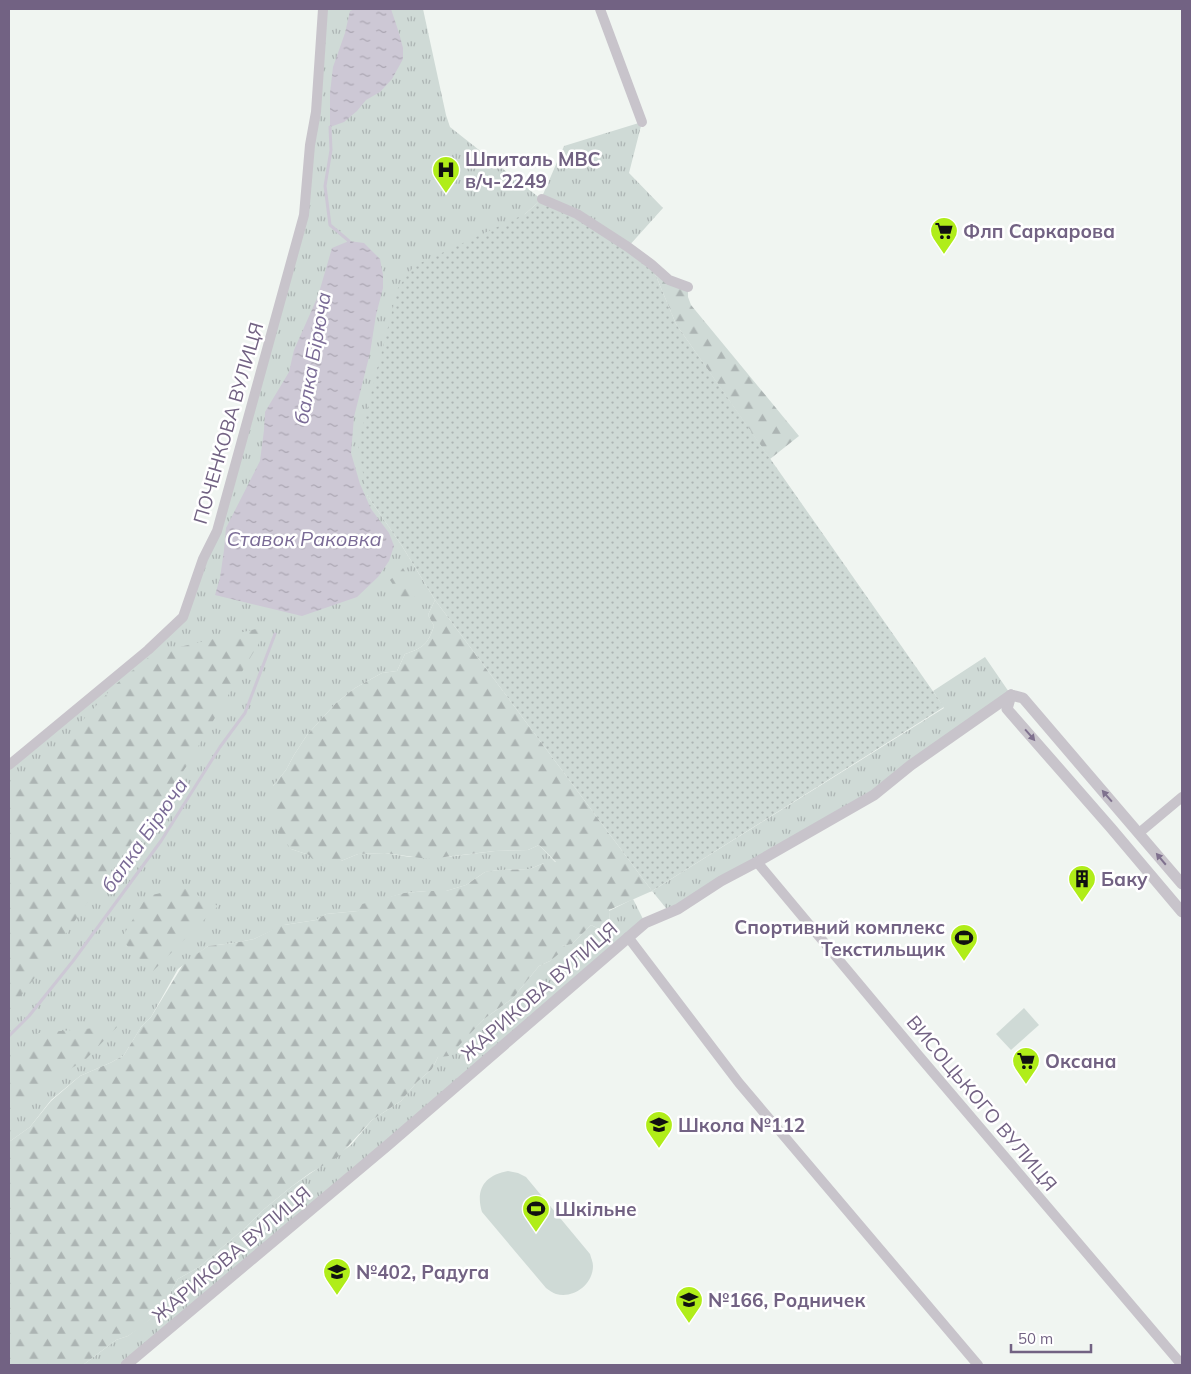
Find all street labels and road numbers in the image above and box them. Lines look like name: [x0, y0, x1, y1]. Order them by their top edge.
street label: ПОЧЕНКОВА ВУЛИЦЯ: [188, 319, 268, 527]
street label: ЖАРИКОВА ВУЛИЦЯ: [456, 916, 622, 1066]
street label: ВИСОЦЬКОГО ВУЛИЦЯ: [902, 1010, 1062, 1196]
street label: ЖАРИКОВА ВУЛИЦЯ: [147, 1181, 315, 1327]

